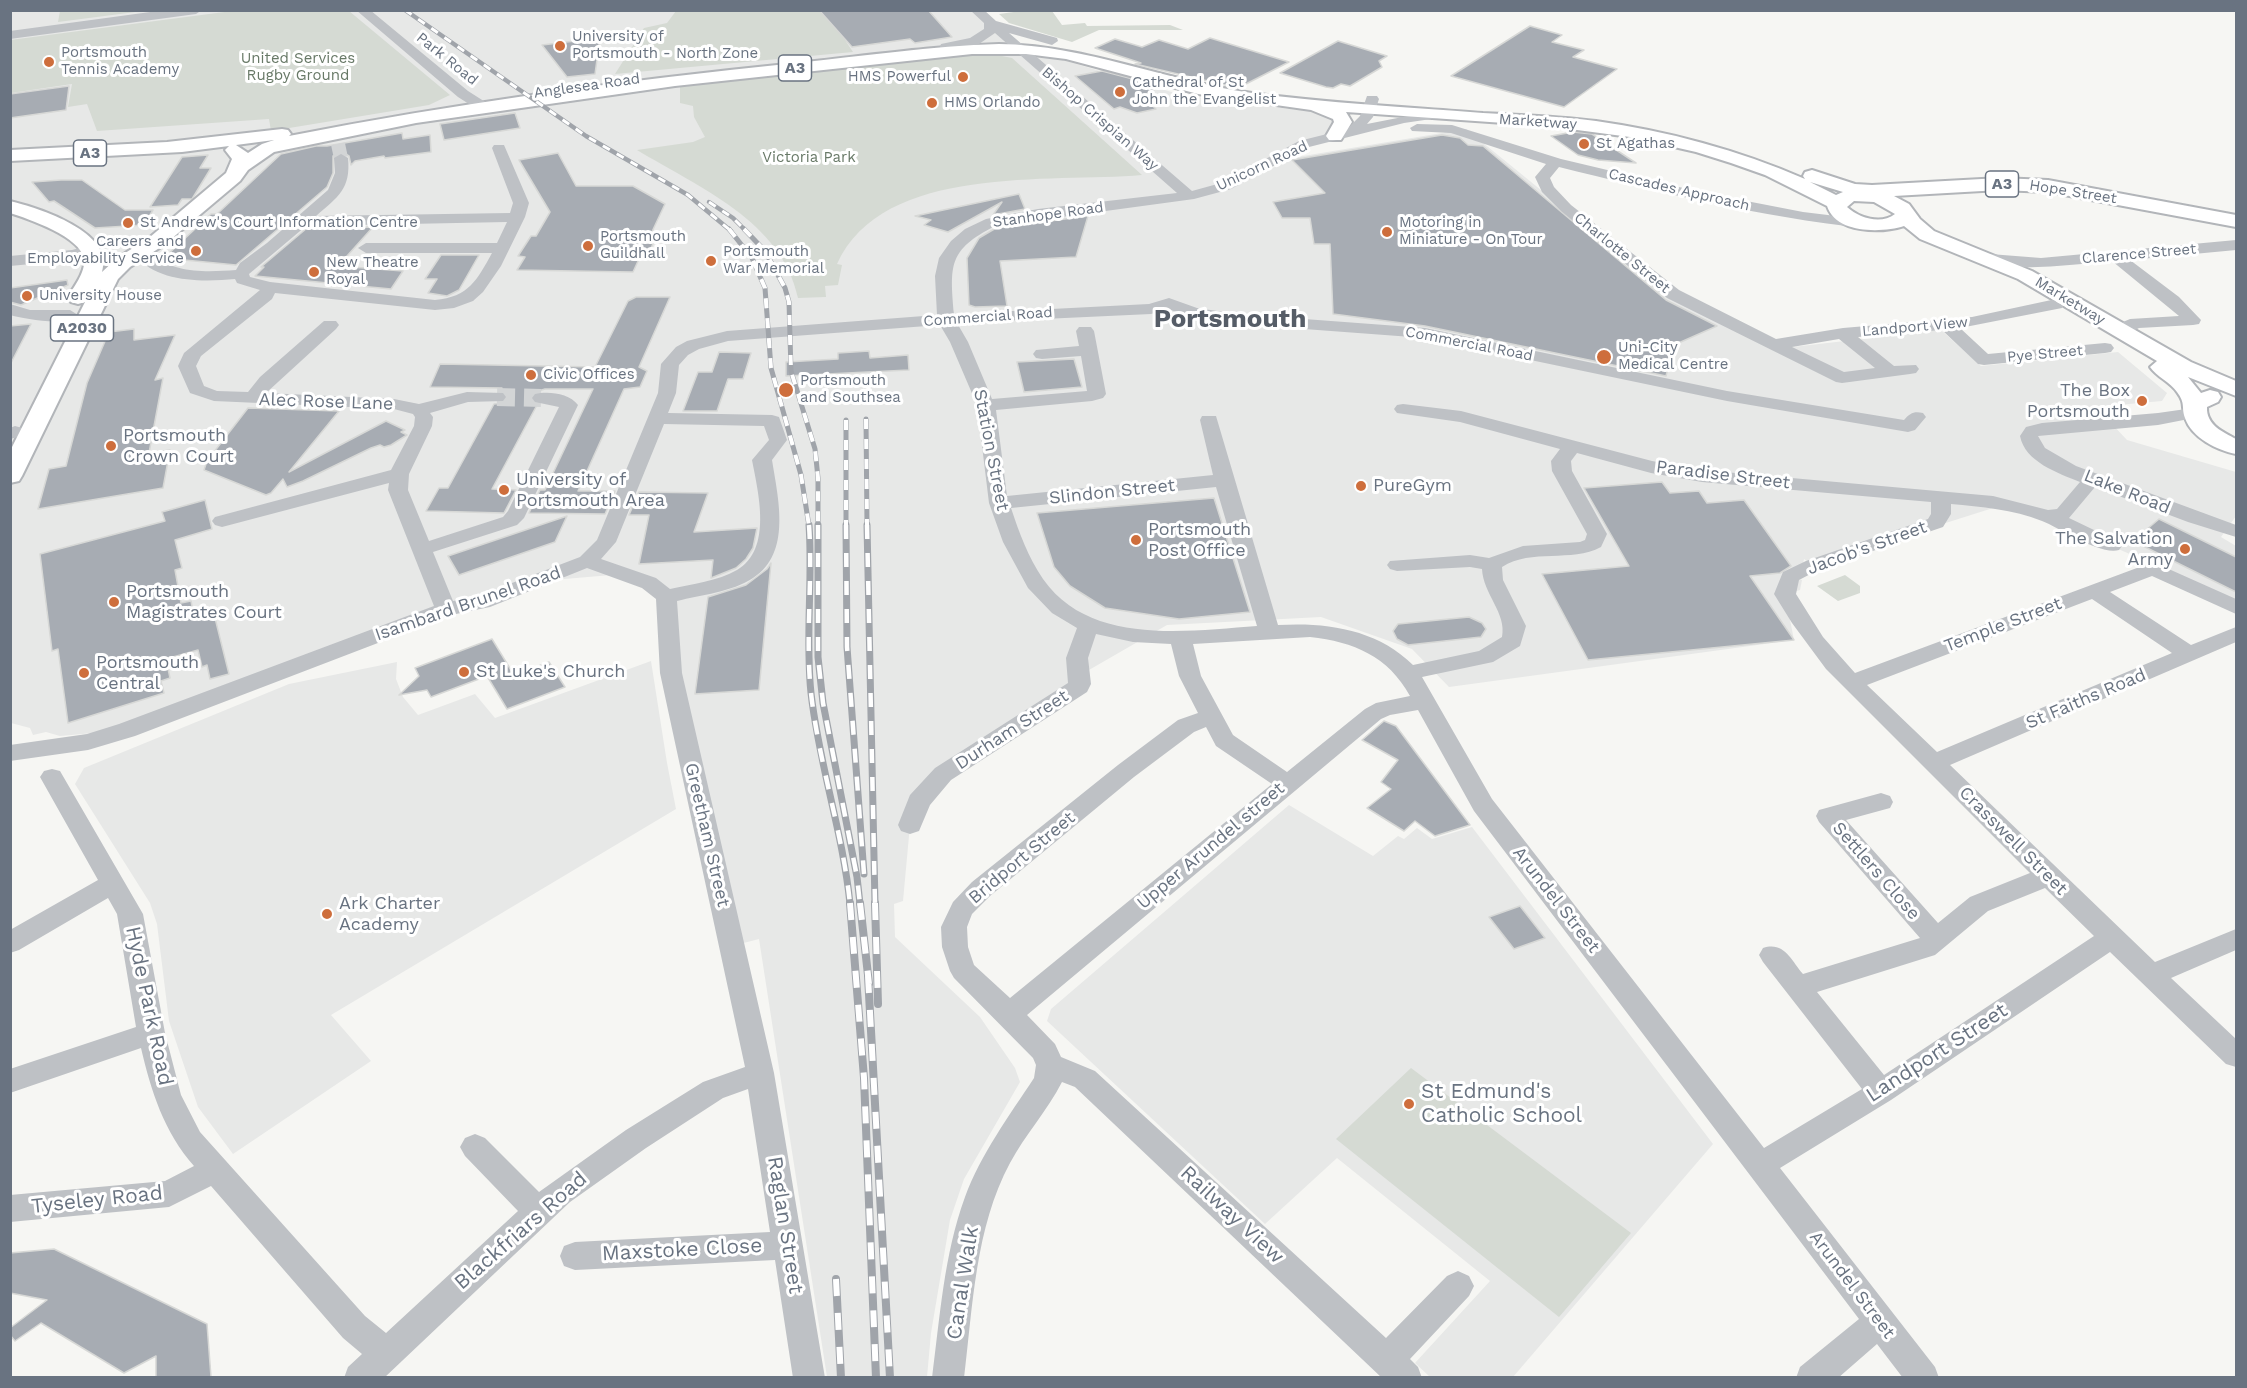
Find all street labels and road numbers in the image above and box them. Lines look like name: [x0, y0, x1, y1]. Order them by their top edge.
street label: Park Road: [413, 29, 481, 89]
road number: A3: [778, 55, 812, 81]
street label: Bishop Crispian Way: [1038, 63, 1162, 175]
street label: Anglesea Road: [533, 70, 641, 102]
street label: Marketway: [1498, 110, 1578, 134]
street label: Unicorn Road: [1214, 137, 1310, 195]
road number: A3: [74, 140, 106, 166]
street label: Cascades Approach: [1607, 165, 1751, 215]
road number: A3: [1986, 171, 2018, 197]
street label: Hope Street: [2028, 176, 2118, 208]
street label: Stanhope Road: [991, 198, 1105, 232]
street label: Charlotte Street: [1570, 209, 1674, 297]
street label: Clarence Street: [2081, 240, 2197, 268]
street label: Marketway: [2032, 273, 2108, 329]
street label: Commercial Road: [923, 304, 1053, 330]
street label: Landport View: [1861, 313, 1969, 341]
road number: A2030: [50, 315, 113, 341]
street label: Commercial Road: [1404, 323, 1534, 365]
street label: Pye Street: [2006, 342, 2084, 366]
street label: Station Street: [969, 387, 1013, 513]
street label: Alec Rose Lane: [258, 389, 394, 415]
street label: Paradise Street: [1655, 456, 1791, 494]
street label: Lake Road: [2081, 465, 2173, 519]
street label: Slindon Street: [1048, 475, 1176, 509]
street label: Jacob's Street: [1804, 516, 1930, 580]
street label: Isambard Brunel Road: [372, 562, 564, 646]
street label: Temple Street: [1941, 593, 2065, 657]
street label: St Faiths Road: [2023, 664, 2149, 734]
street label: Durham Street: [952, 685, 1072, 775]
street label: Greetham Street: [680, 761, 734, 909]
street label: Upper Arundel street: [1133, 778, 1289, 914]
street label: Crasswell Street: [1954, 782, 2072, 900]
street label: Bridport Street: [965, 807, 1079, 909]
street label: Settlers Close: [1828, 818, 1924, 924]
street label: Arundel Street: [1508, 843, 1604, 957]
street label: Hyde Park Road: [120, 924, 178, 1088]
street label: Landport Street: [1862, 998, 2012, 1108]
street label: Raglan Street: [762, 1155, 808, 1295]
street label: Railway View: [1175, 1161, 1289, 1269]
street label: Blackfriars Road: [449, 1167, 593, 1295]
street label: Tyseley Road: [30, 1181, 164, 1219]
street label: Canal Walk: [942, 1225, 984, 1341]
street label: Arundel Street: [1805, 1227, 1899, 1343]
street label: Maxstoke Close: [601, 1233, 763, 1267]

